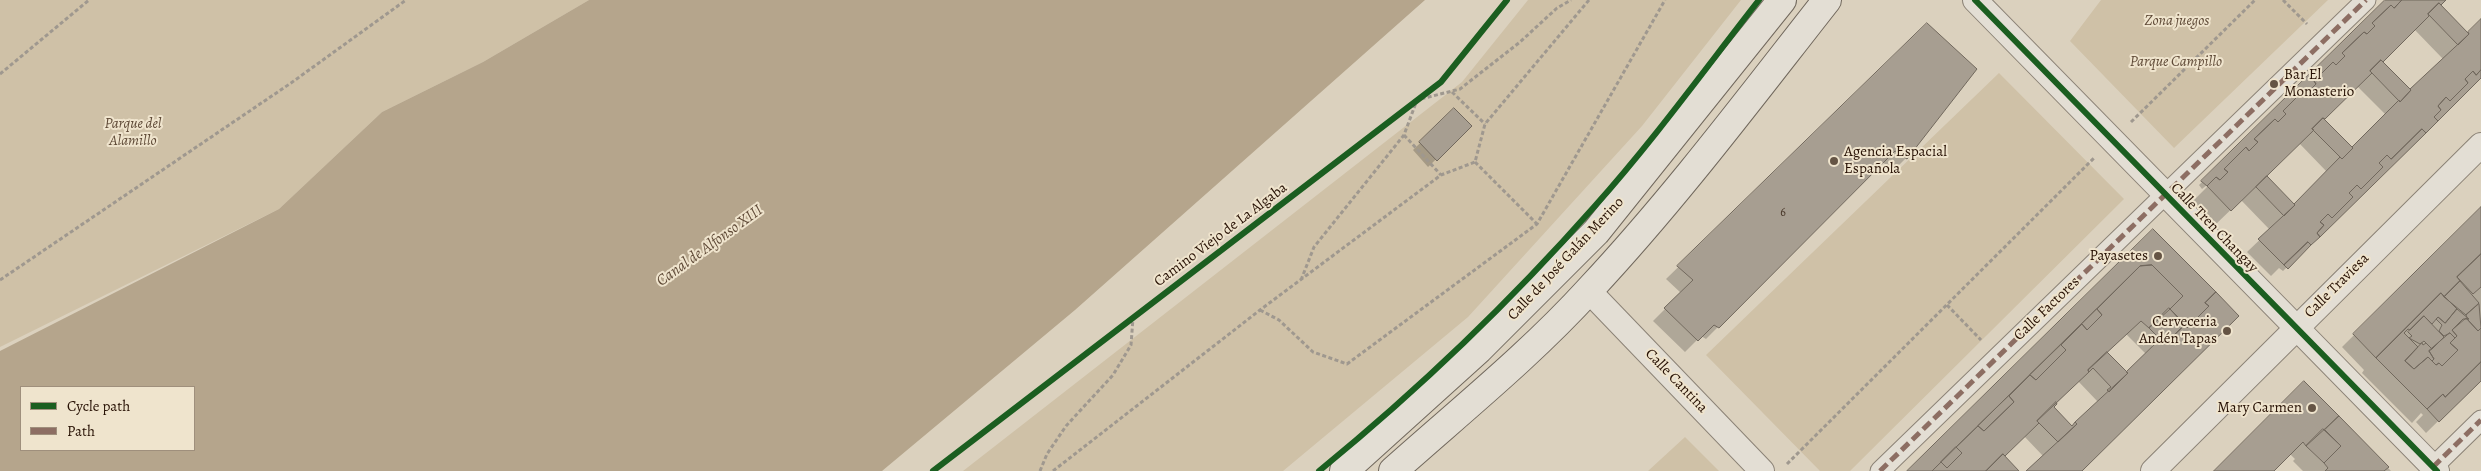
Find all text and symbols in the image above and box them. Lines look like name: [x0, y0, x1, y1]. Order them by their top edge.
park label: Zona juegos: [2145, 12, 2209, 30]
park label: Parque Campillo: [2130, 53, 2222, 71]
place label: Bar El Monasterio: [2284, 66, 2354, 101]
marker: Bar El Monasterio: [2268, 78, 2280, 90]
park label: Parque del Alamillo: [104, 115, 162, 150]
place label: Agencia Espacial Española: [1844, 143, 1947, 178]
marker: Agencia Espacial Española: [1828, 155, 1840, 167]
street label: Camino Viejo de La Algaba: [1151, 179, 1291, 291]
street label: Calle Tren Changay: [2167, 179, 2261, 277]
street label: Calle de José Galán Merino: [1504, 194, 1628, 324]
water label: Canal de Alfonso XIII: [653, 201, 767, 291]
house number: 6: [1780, 206, 1786, 220]
place label: Payasetes: [2089, 247, 2148, 265]
marker: Payasetes: [2152, 250, 2164, 262]
street label: Calle Traviesa: [2301, 250, 2373, 322]
street label: Calle Factores: [2010, 273, 2084, 345]
place label: Cerveceria Andén Tapas: [2139, 313, 2217, 348]
marker: Cerveceria Andén Tapas: [2221, 325, 2233, 337]
street label: Calle Cantina: [1641, 345, 1711, 417]
legend: [20, 386, 195, 451]
text: Cycle path: [67, 396, 130, 416]
place label: Mary Carmen: [2217, 399, 2302, 417]
marker: Mary Carmen: [2306, 402, 2318, 414]
text: Path: [67, 421, 95, 441]

